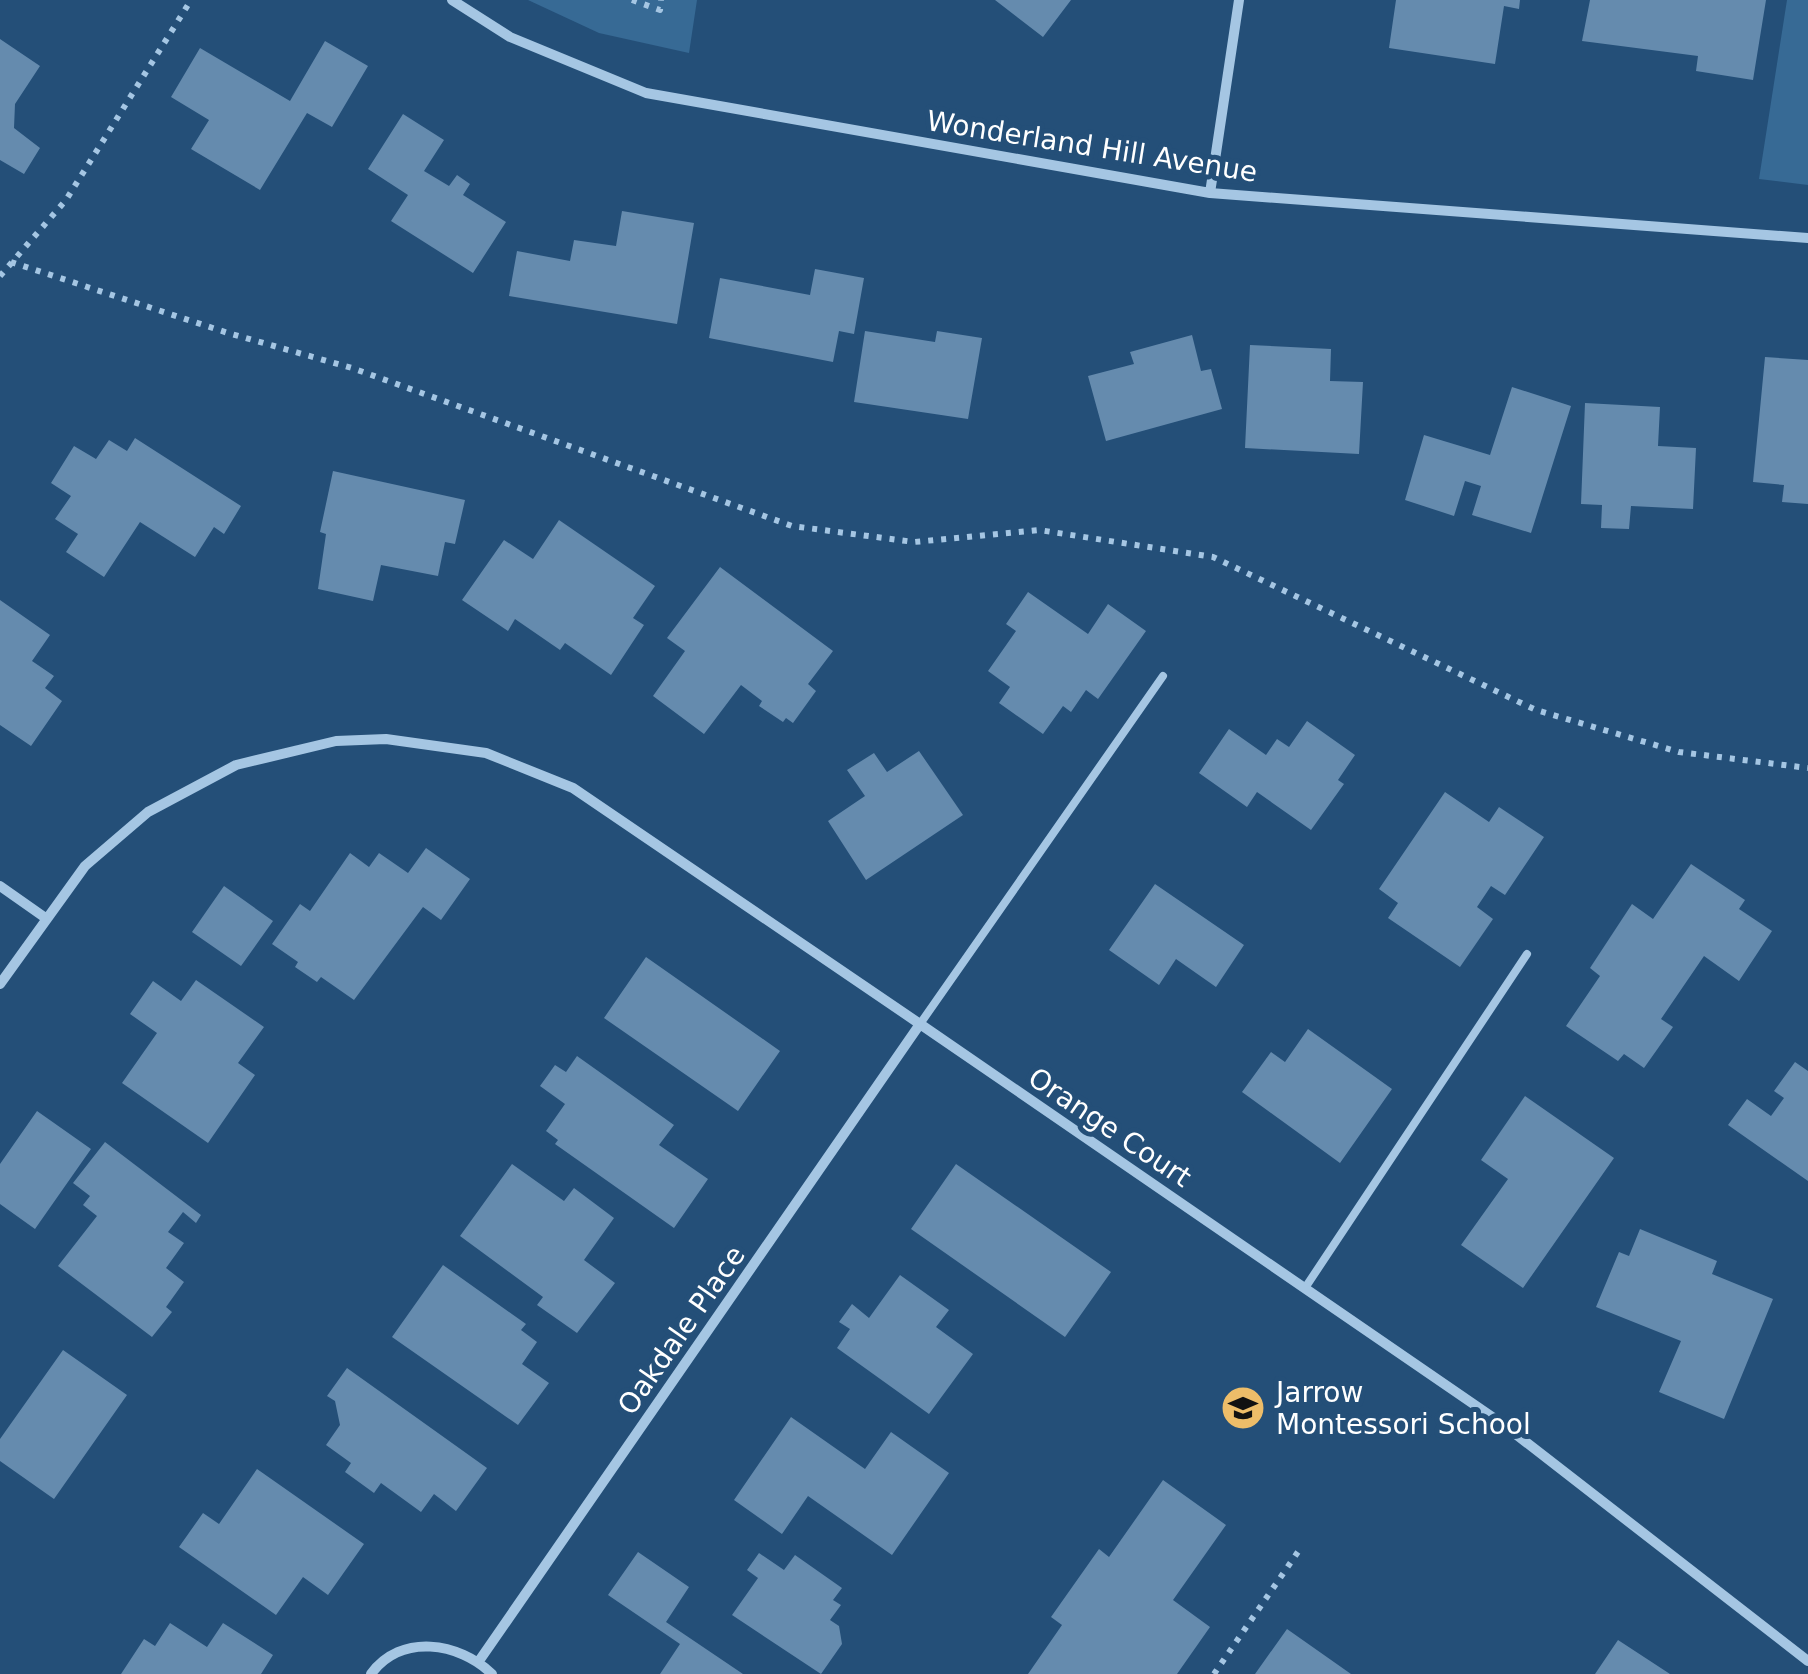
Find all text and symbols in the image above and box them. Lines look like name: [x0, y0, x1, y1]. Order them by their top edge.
street label: Wonderland Hill Avenue: [924, 104, 1260, 189]
street label: Orange Court: [1022, 1061, 1197, 1194]
street label: Oakdale Place: [611, 1239, 752, 1421]
place label: Jarrow Montessori School: [1274, 1376, 1531, 1441]
school or university icon: Jarrow Montessori School: [1220, 1385, 1266, 1431]

